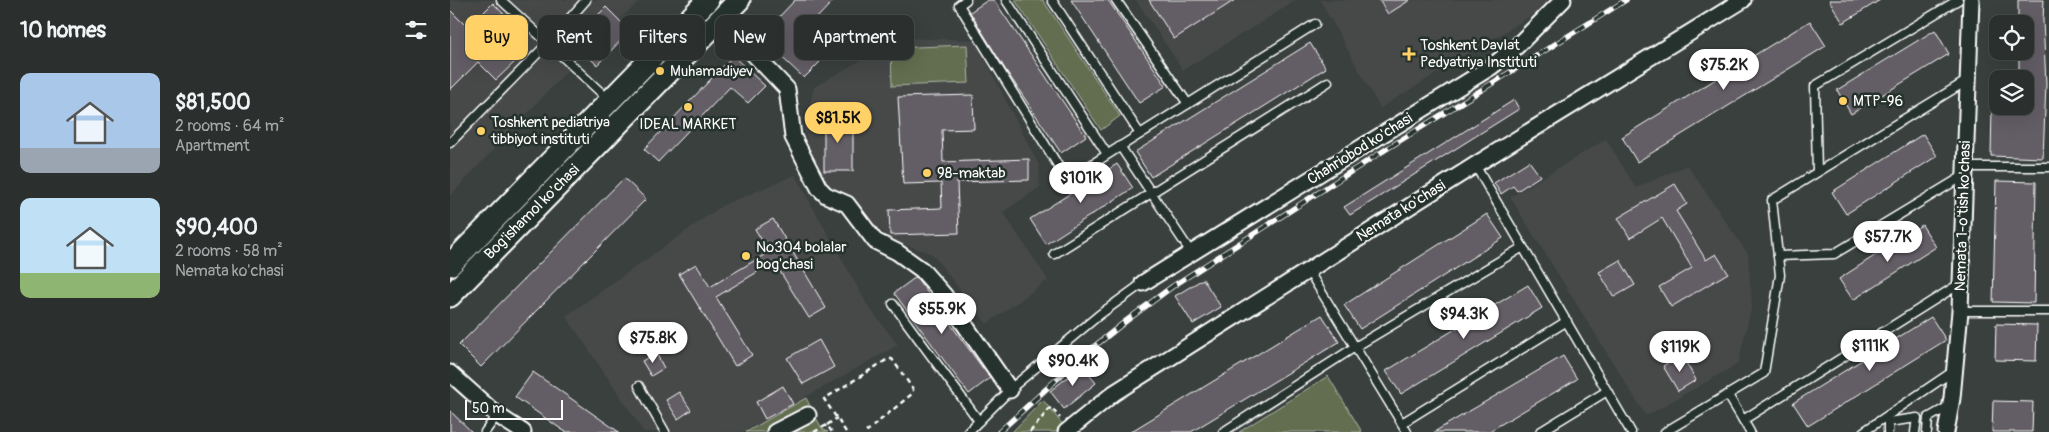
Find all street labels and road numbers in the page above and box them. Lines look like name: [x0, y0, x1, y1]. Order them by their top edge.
street label: Chahriobod ko'chasi: [1304, 109, 1416, 189]
street label: Nemata 1-o'tish ko'chasi: [1951, 140, 1975, 292]
street label: Bog'ishamol ko'chasi: [480, 160, 584, 264]
street label: Nemata ko'chasi: [1353, 176, 1449, 246]

